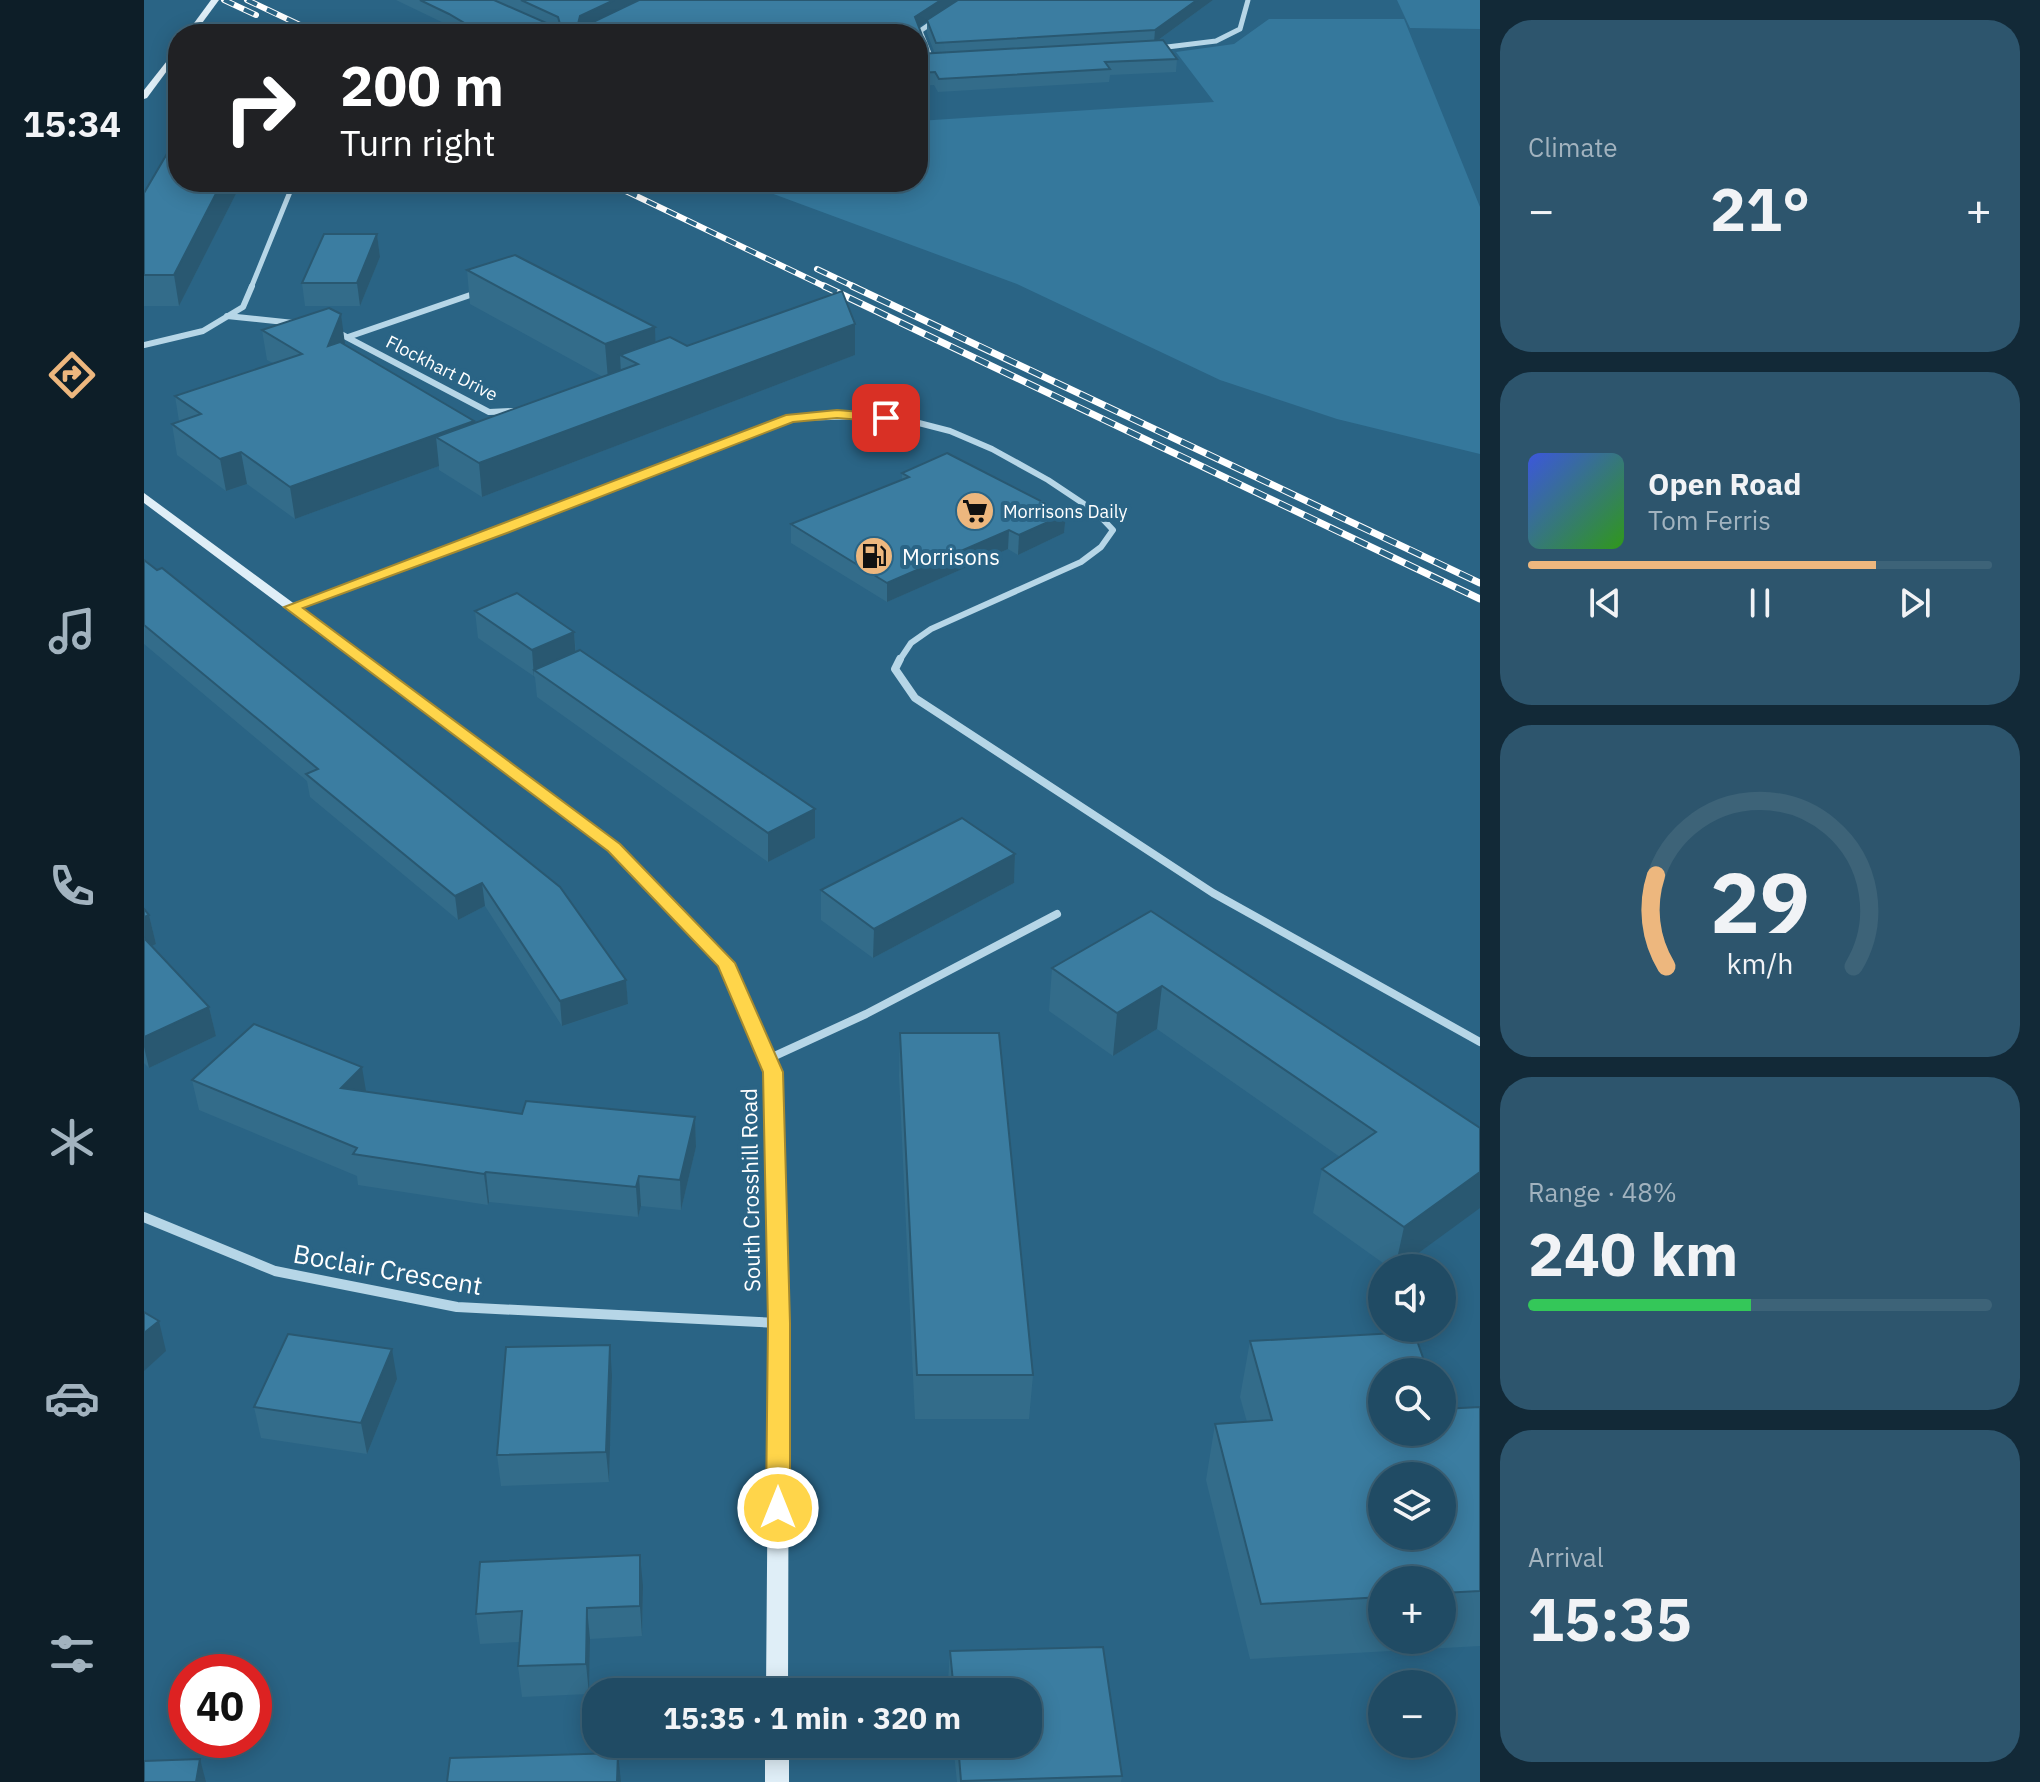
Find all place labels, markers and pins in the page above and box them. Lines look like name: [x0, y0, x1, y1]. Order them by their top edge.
pin: [852, 384, 920, 452]
supermarket icon: Morrisons Daily: [954, 490, 996, 532]
place label: Morrisons Daily: [1003, 500, 1127, 523]
fuel station icon: Morrisons: [853, 535, 895, 577]
place label: Morrisons: [902, 542, 1000, 571]

